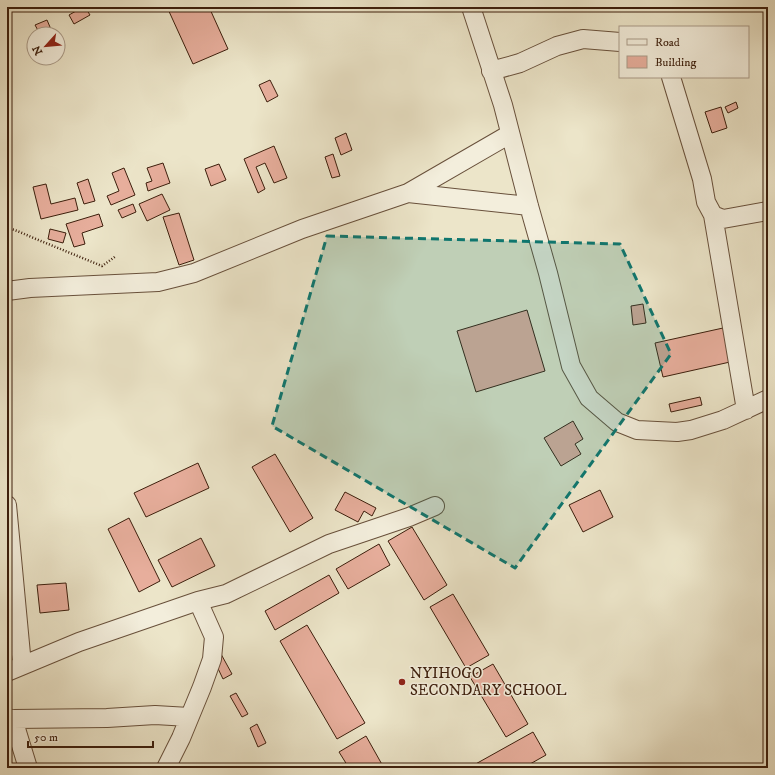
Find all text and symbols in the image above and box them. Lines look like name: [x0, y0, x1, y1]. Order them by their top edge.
north arrow: [26, 26, 66, 66]
legend: [619, 26, 749, 78]
text: Road: [655, 35, 680, 50]
text: N: [30, 43, 46, 57]
text: Building: [655, 55, 696, 70]
place label: NYIHOGO SECONDARY SCHOOL: [410, 664, 567, 700]
marker: NYIHOGO SECONDARY SCHOOL: [397, 677, 407, 687]
scale bar: [28, 723, 153, 749]
text: 50 m: [34, 730, 58, 745]

